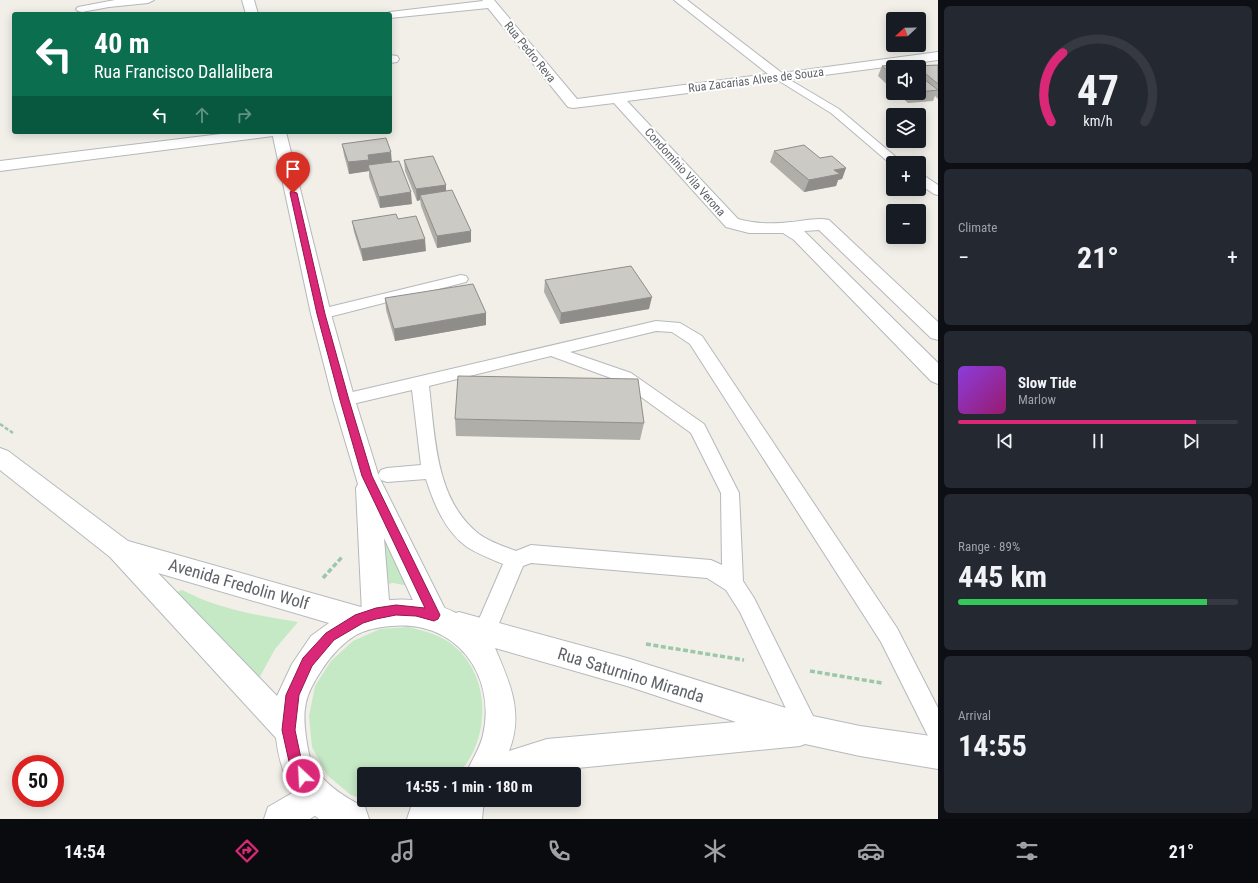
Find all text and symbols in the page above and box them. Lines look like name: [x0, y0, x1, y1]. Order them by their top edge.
north arrow: [886, 12, 926, 52]
map controls: [886, 12, 926, 244]
street label: Rua Pedro Reva: [501, 19, 559, 85]
text: 40 m: [94, 27, 150, 60]
icon: left: [28, 28, 80, 80]
button: sound: [886, 60, 926, 100]
text: Rua Francisco Dallalibera: [94, 61, 273, 82]
street label: Rua Zacarias Alves de Souza: [687, 65, 825, 95]
text: 47: [1077, 66, 1119, 115]
icon: left: [149, 104, 171, 126]
icon: ahead: [191, 104, 213, 126]
icon: right: [233, 104, 255, 126]
button: layers: [886, 108, 926, 148]
text: km/h: [1083, 113, 1113, 129]
street label: Condomínio Vila Verona: [642, 125, 728, 219]
pin: [276, 152, 310, 193]
button: +: [886, 156, 926, 196]
icon: arrive: [282, 158, 304, 180]
button: −: [886, 204, 926, 244]
text: Climate: [958, 220, 997, 235]
text: 21°: [1077, 240, 1119, 275]
text: −: [958, 245, 969, 270]
text: +: [1227, 245, 1238, 270]
text: Slow Tide: [1018, 374, 1076, 392]
text: Marlow: [1018, 392, 1056, 407]
icon: previous: [994, 430, 1016, 452]
icon: pause: [1087, 430, 1109, 452]
icon: next: [1180, 430, 1202, 452]
text: Range · 89%: [958, 539, 1020, 554]
street label: Avenida Fredolin Wolf: [166, 554, 312, 614]
text: 445 km: [958, 559, 1047, 594]
street label: Rua Saturnino Miranda: [555, 643, 707, 707]
text: Arrival: [958, 708, 991, 723]
text: 14:55: [958, 728, 1027, 763]
speed limit sign: 50: [12, 755, 64, 807]
position arrow: [282, 755, 324, 797]
text: 14:55 · 1 min · 180 m: [405, 778, 533, 796]
icon: directions: [233, 837, 261, 865]
icon: music: [389, 837, 417, 865]
icon: phone: [545, 837, 573, 865]
icon: climate: [701, 837, 729, 865]
icon: car: [857, 837, 885, 865]
icon: filters: [1013, 837, 1041, 865]
text: 14:54: [64, 841, 105, 862]
text: 21°: [1169, 841, 1194, 862]

